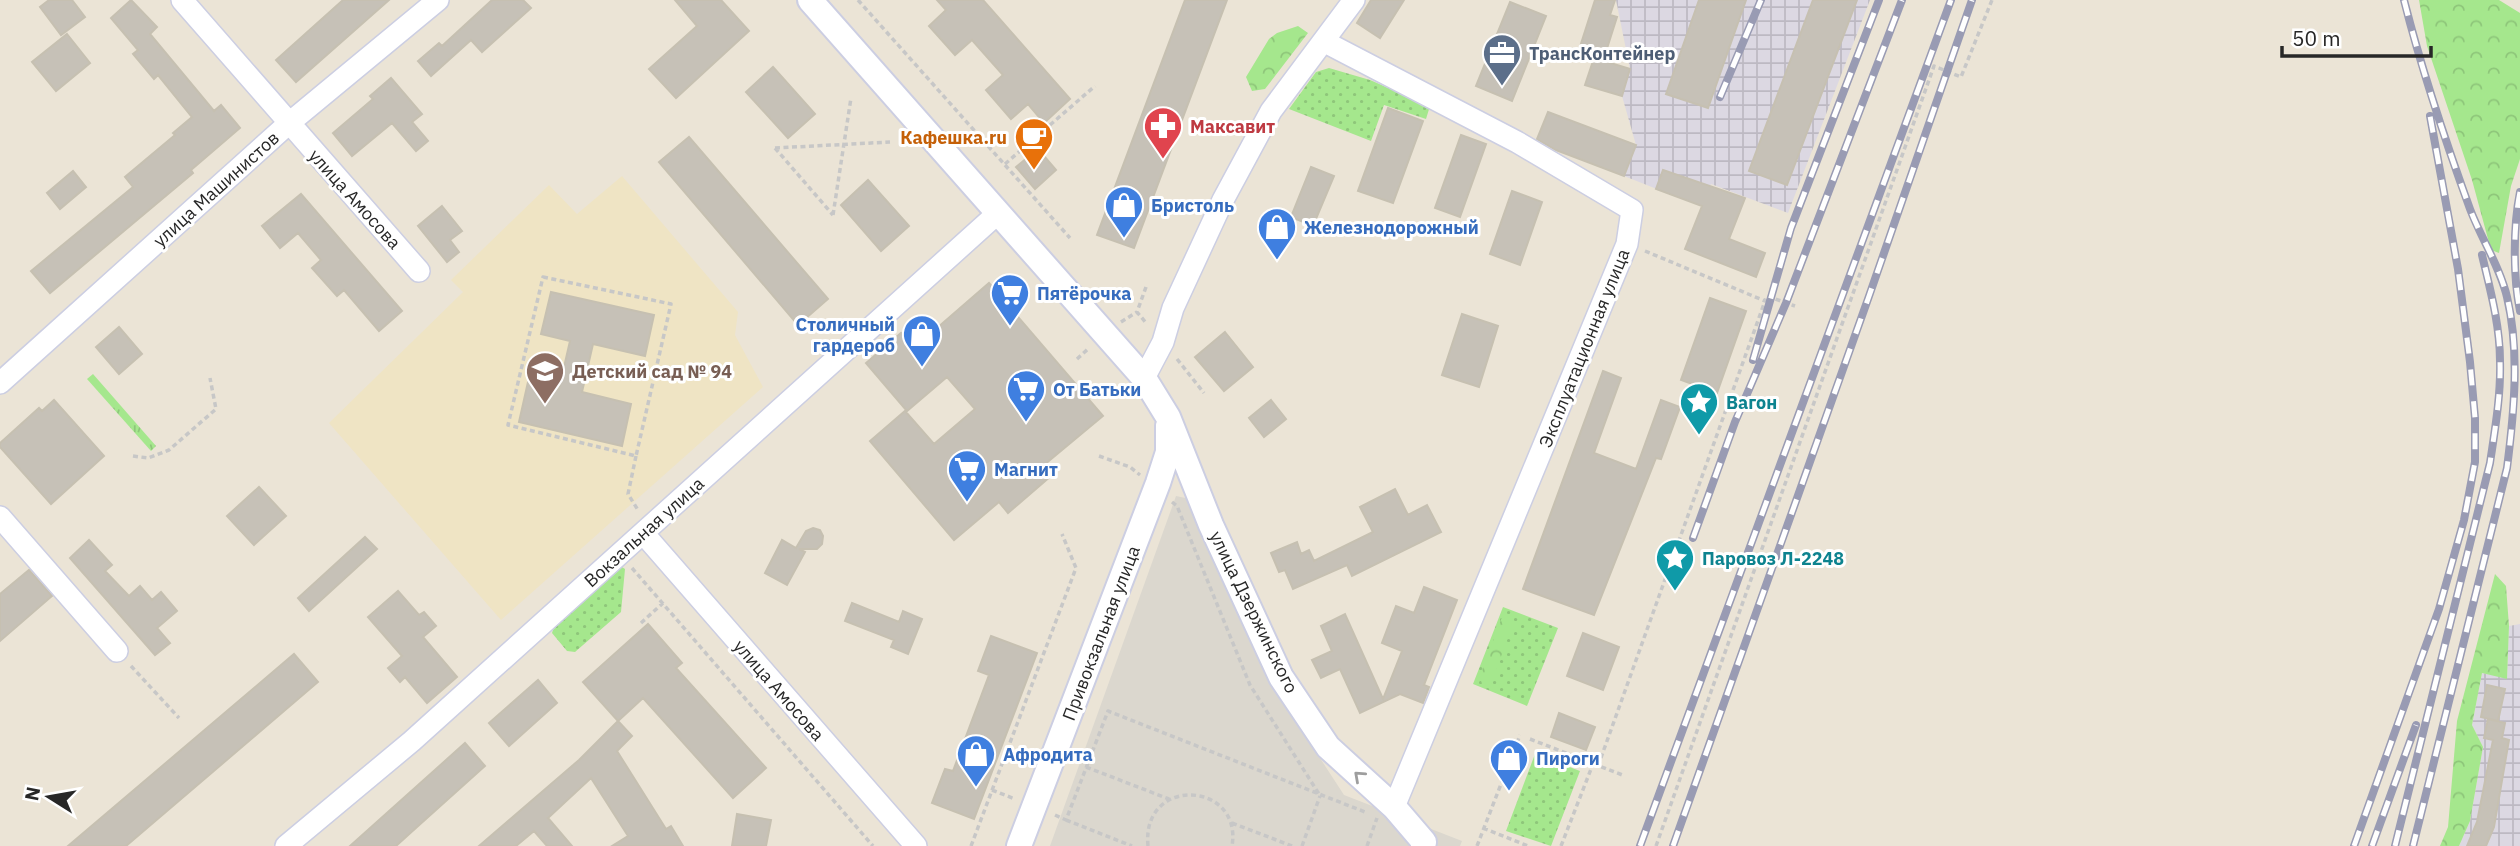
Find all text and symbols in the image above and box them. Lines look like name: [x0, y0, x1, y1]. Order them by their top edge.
scale bar: [2282, 14, 2431, 58]
text: 50 m: [2292, 24, 2341, 52]
office icon: ТрансКонтейнер: [1481, 32, 1523, 87]
place label: ТрансКонтейнер: [1529, 42, 1675, 65]
pharmacy icon: Максавит: [1142, 105, 1184, 160]
place label: Максавит: [1190, 115, 1275, 138]
cafe icon: Кафешка.ru: [1013, 116, 1055, 171]
street label: улица Машинистов: [148, 126, 284, 252]
place label: Кафешка.ru: [900, 126, 1007, 149]
street label: улица Амосова: [304, 144, 406, 254]
shop icon: Бристоль: [1103, 184, 1145, 239]
place label: Бристоль: [1151, 194, 1234, 217]
shop icon: Железнодорожный: [1256, 206, 1298, 261]
place label: Железнодорожный: [1304, 216, 1479, 239]
street label: Эксплуатационная улица: [1534, 245, 1635, 451]
supermarket icon: Пятёрочка: [989, 272, 1031, 327]
place label: Пятёрочка: [1037, 282, 1131, 305]
place label: Столичный гардероб: [795, 313, 895, 357]
shop icon: Столичный гардероб: [901, 313, 943, 368]
school or university icon: Детский сад № 94: [524, 350, 566, 405]
place label: Детский сад № 94: [572, 360, 732, 383]
supermarket icon: От Батьки: [1005, 368, 1047, 423]
place label: От Батьки: [1053, 378, 1141, 401]
place icon: Вагон: [1678, 381, 1720, 436]
place label: Вагон: [1726, 391, 1777, 414]
supermarket icon: Магнит: [946, 448, 988, 503]
place label: Магнит: [994, 458, 1058, 481]
street label: Вокзальная улица: [579, 472, 709, 592]
street label: улица Дзержинского: [1205, 527, 1303, 697]
place icon: Паровоз Л-2248: [1654, 537, 1696, 592]
street label: Привокзальная улица: [1057, 542, 1145, 724]
place label: Паровоз Л-2248: [1702, 547, 1844, 570]
street label: улица Амосова: [729, 635, 830, 746]
shop icon: Афродита: [955, 733, 997, 788]
shop icon: Пироги: [1488, 737, 1530, 792]
place label: Афродита: [1003, 743, 1093, 766]
place label: Пироги: [1536, 747, 1600, 770]
north arrow: [14, 762, 84, 832]
one-way arrow: [1354, 772, 1367, 784]
text: N: [19, 785, 45, 803]

